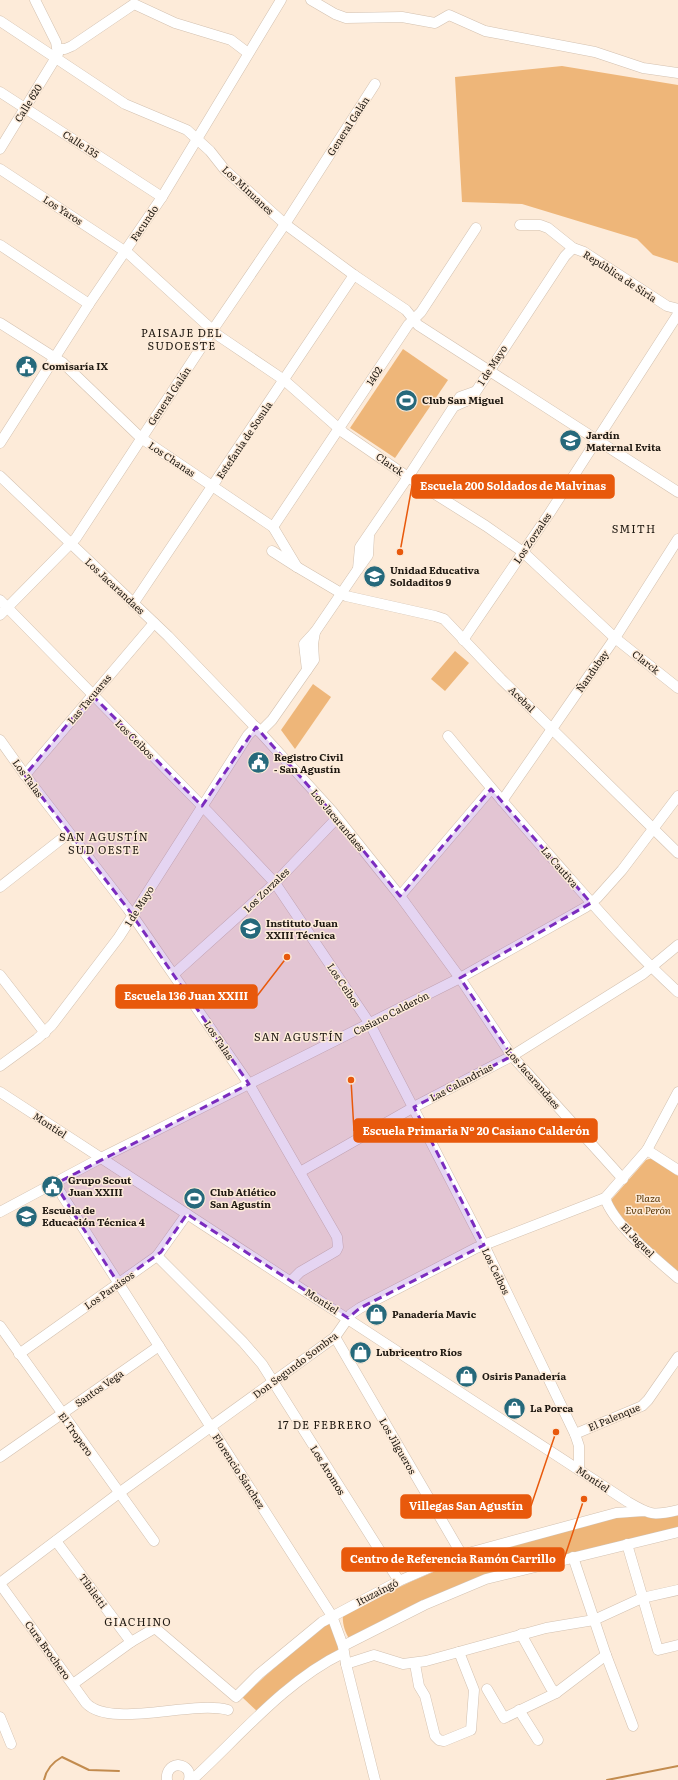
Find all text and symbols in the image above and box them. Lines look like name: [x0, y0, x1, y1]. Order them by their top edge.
street label: Calle 620: [10, 81, 45, 125]
street label: General Galán: [323, 93, 373, 158]
street label: Calle 135: [60, 126, 102, 161]
street label: Los Minuanes: [219, 162, 278, 218]
street label: Los Yaros: [40, 191, 87, 228]
street label: Facundo: [126, 201, 161, 244]
street label: República de Siria: [580, 246, 661, 305]
district label: PAISAJE DEL SUDOESTE: [141, 324, 223, 353]
street label: 1 de Mayo: [473, 342, 510, 388]
public building icon: Comisaría IX: [13, 353, 39, 379]
place label: Comisaría IX: [42, 358, 108, 373]
street label: General Galán: [143, 363, 194, 428]
street label: 1402: [362, 363, 385, 388]
sports icon: Club San Miguel: [394, 387, 420, 413]
place label: Club San Miguel: [422, 392, 504, 407]
street label: Estefanía de Sosula: [212, 397, 276, 482]
place label: Jardín Maternal Evita: [586, 427, 661, 454]
school or university icon: Jardín Maternal Evita: [557, 428, 583, 454]
street label: Los Chanas: [146, 437, 199, 480]
street label: Clarck: [373, 449, 408, 479]
callout: Escuela 200 Soldados de Malvinas: [412, 475, 614, 498]
text: Escuela 200 Soldados de Malvinas: [420, 477, 606, 493]
street label: Los Zorzales: [509, 509, 554, 566]
district label: SMITH: [612, 520, 656, 536]
street label: Los Jacarandaes: [82, 554, 149, 618]
place label: Unidad Educativa Soldaditos 9: [390, 562, 480, 589]
school or university icon: Unidad Educativa Soldaditos 9: [361, 563, 387, 589]
street label: Ñandubay: [572, 646, 612, 695]
street label: Clarck: [629, 646, 664, 678]
street label: Las Tacuaras: [63, 670, 114, 727]
street label: Acebal: [506, 682, 540, 716]
street label: Los Ceibos: [112, 716, 159, 762]
place label: Registro Civil - San Agustín: [274, 749, 344, 776]
public building icon: Registro Civil - San Agustín: [246, 750, 272, 776]
street label: Los Talas: [9, 756, 48, 800]
street label: Los Jacarandaes: [308, 785, 369, 854]
district label: SAN AGUSTÍN SUD OESTE: [59, 828, 149, 857]
street label: La Cautiva: [538, 843, 583, 891]
street label: Los Zorzales: [239, 864, 292, 915]
street label: 1 de Mayo: [120, 882, 157, 929]
place label: Instituto Juan XXIII Técnica: [266, 915, 338, 942]
school or university icon: Instituto Juan XXIII Técnica: [238, 916, 264, 942]
street label: Los Ceibos: [324, 960, 365, 1010]
callout: Escuela 136 Juan XXIII: [116, 985, 257, 1008]
text: Escuela 136 Juan XXIII: [124, 987, 248, 1003]
street label: Casiano Calderón: [350, 987, 432, 1038]
street label: Los Talas: [201, 1017, 238, 1062]
district label: SAN AGUSTÍN: [254, 1028, 344, 1044]
street label: Los Jacarandaes: [502, 1044, 565, 1112]
street label: Las Calandrias: [427, 1058, 495, 1105]
street label: Montiel: [30, 1108, 71, 1141]
callout: Escuela Primaria Nº 20 Casiano Calderón: [354, 1119, 597, 1142]
text: Escuela Primaria Nº 20 Casiano Calderón: [362, 1122, 590, 1138]
place label: Grupo Scout Juan XXIII: [68, 1172, 132, 1199]
public building icon: Grupo Scout Juan XXIII: [40, 1173, 66, 1199]
place label: Club Atlético San Agustín: [210, 1184, 276, 1211]
sports icon: Club Atlético San Agustín: [181, 1185, 207, 1211]
park label: Plaza Eva Perón: [625, 1190, 671, 1217]
place label: Escuela de Educación Técnica 4: [42, 1202, 145, 1229]
school or university icon: Escuela de Educación Técnica 4: [13, 1203, 39, 1229]
street label: El Jaguel: [618, 1219, 659, 1261]
street label: Los Ceibos: [479, 1245, 514, 1297]
street label: Los Paraísos: [81, 1267, 137, 1312]
street label: Montiel: [302, 1284, 343, 1317]
shop icon: Panadería Mavic: [364, 1301, 390, 1327]
place label: Panadería Mavic: [392, 1306, 477, 1321]
street label: Don Segundo Sombra: [249, 1327, 341, 1402]
shop icon: Lubricentro Ríos: [348, 1339, 374, 1365]
place label: Lubricentro Ríos: [376, 1344, 462, 1359]
shop icon: Osiris Panadería: [453, 1363, 479, 1389]
street label: Santos Vega: [71, 1365, 127, 1410]
place label: Osiris Panadería: [482, 1368, 566, 1383]
shop icon: La Porca: [502, 1395, 528, 1421]
street label: El Palenque: [585, 1399, 642, 1434]
place label: La Porca: [530, 1400, 574, 1415]
street label: El Tropero: [55, 1409, 98, 1459]
street label: Los Jilgueros: [376, 1415, 421, 1477]
district label: 17 DE FEBRERO: [278, 1416, 372, 1432]
street label: Florencio Sánchez: [210, 1430, 269, 1511]
street label: Los Aromos: [307, 1442, 350, 1498]
street label: Montiel: [573, 1462, 614, 1496]
callout: Villegas San Agustín: [401, 1495, 531, 1518]
text: Villegas San Agustín: [409, 1497, 523, 1513]
callout: Centro de Referencia Ramón Carrillo: [342, 1548, 564, 1571]
text: Centro de Referencia Ramón Carrillo: [350, 1550, 556, 1566]
street label: Tibiletti: [76, 1570, 111, 1612]
street label: Ituzaingó: [353, 1574, 401, 1609]
district label: GIACHINO: [104, 1613, 172, 1629]
street label: Cura Brochero: [22, 1617, 75, 1682]

